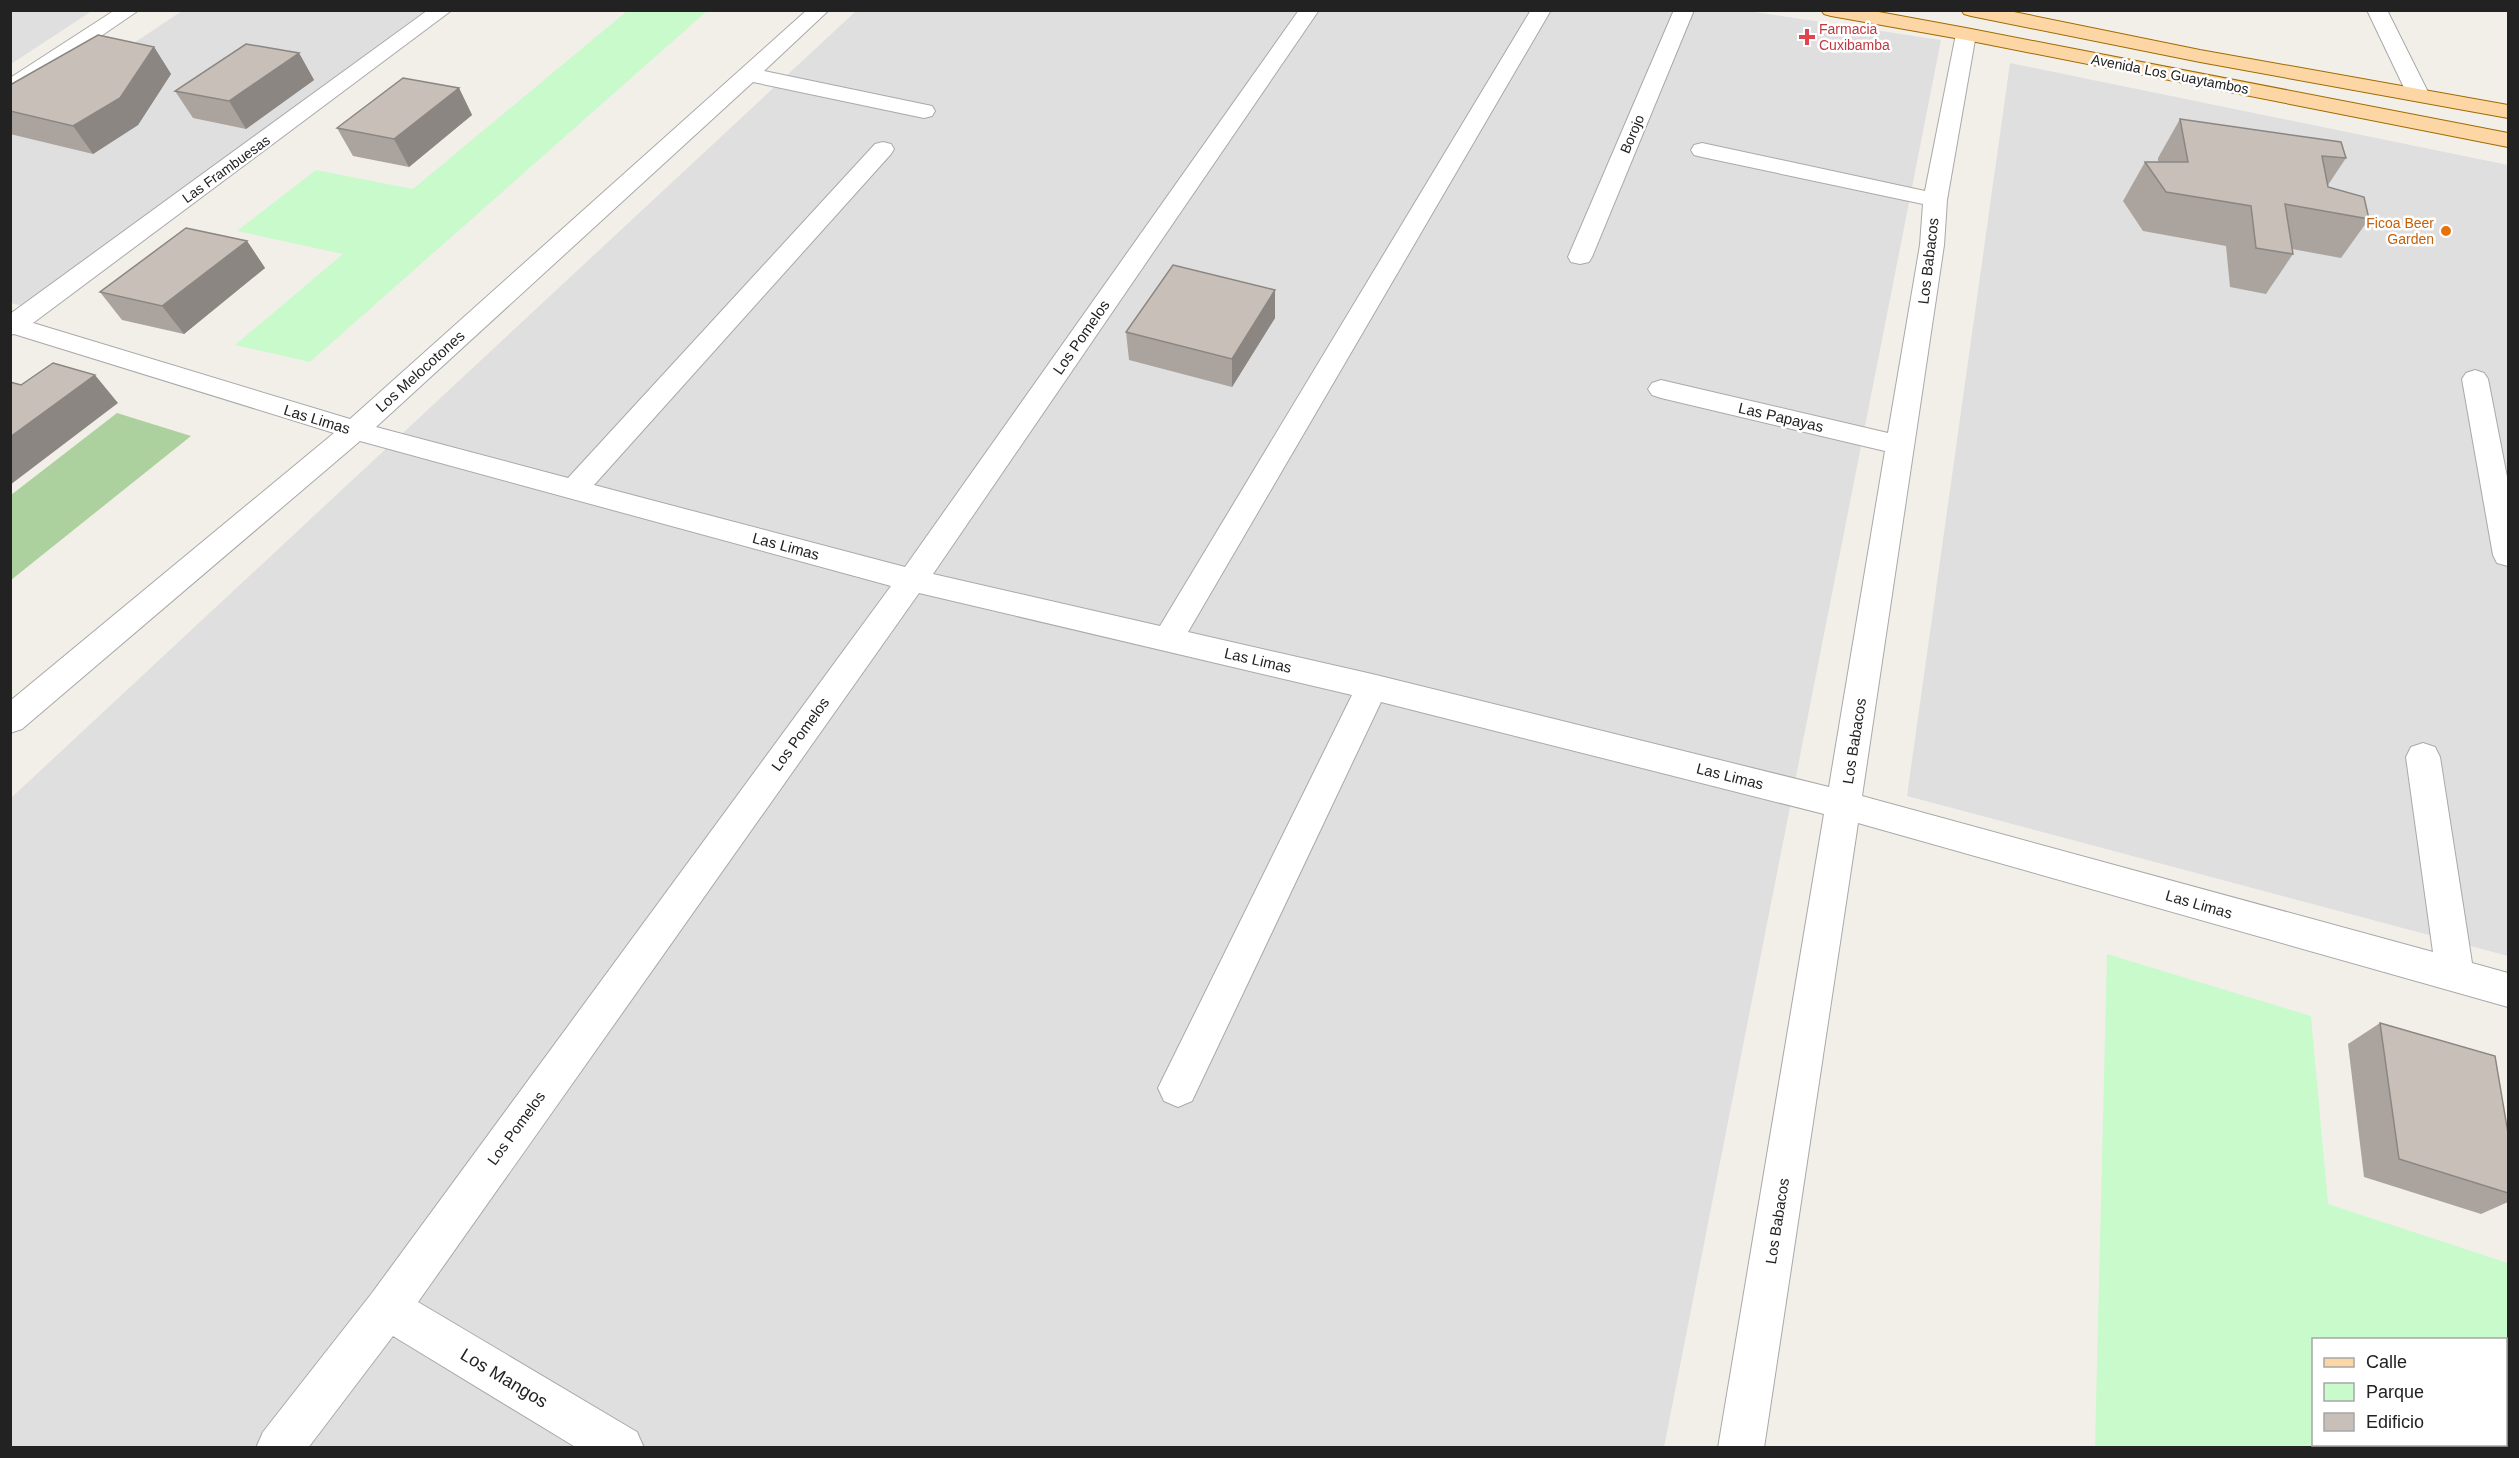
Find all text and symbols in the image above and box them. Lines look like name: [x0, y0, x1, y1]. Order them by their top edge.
place label: Farmacia Cuxibamba: [1819, 21, 1890, 53]
marker: Farmacia Cuxibamba: [1800, 30, 1814, 44]
street label: Avenida Los Guaytambos: [2090, 51, 2250, 97]
street label: Borojo: [1617, 112, 1647, 156]
street label: Las Frambuesas: [179, 132, 273, 206]
place label: Ficoa Beer Garden: [2366, 215, 2434, 247]
street label: Los Babacos: [1914, 217, 1942, 305]
marker: Ficoa Beer Garden: [2439, 224, 2453, 238]
street label: Los Pomelos: [1049, 297, 1113, 377]
street label: Los Melocotones: [372, 327, 468, 415]
street label: Las Papayas: [1737, 399, 1825, 435]
street label: Las Limas: [282, 401, 352, 437]
street label: Las Limas: [751, 529, 821, 563]
street label: Las Limas: [1223, 644, 1293, 676]
street label: Los Pomelos: [768, 694, 832, 774]
street label: Los Babacos: [1839, 697, 1869, 785]
street label: Las Limas: [1695, 759, 1765, 793]
street label: Las Limas: [2164, 886, 2234, 922]
street label: Los Pomelos: [484, 1088, 548, 1168]
street label: Los Babacos: [1762, 1177, 1792, 1265]
legend: [2312, 1338, 2507, 1446]
street label: Los Mangos: [457, 1344, 551, 1412]
text: Calle: [2366, 1352, 2407, 1372]
text: Parque: [2366, 1382, 2424, 1402]
text: Edificio: [2366, 1412, 2424, 1432]

